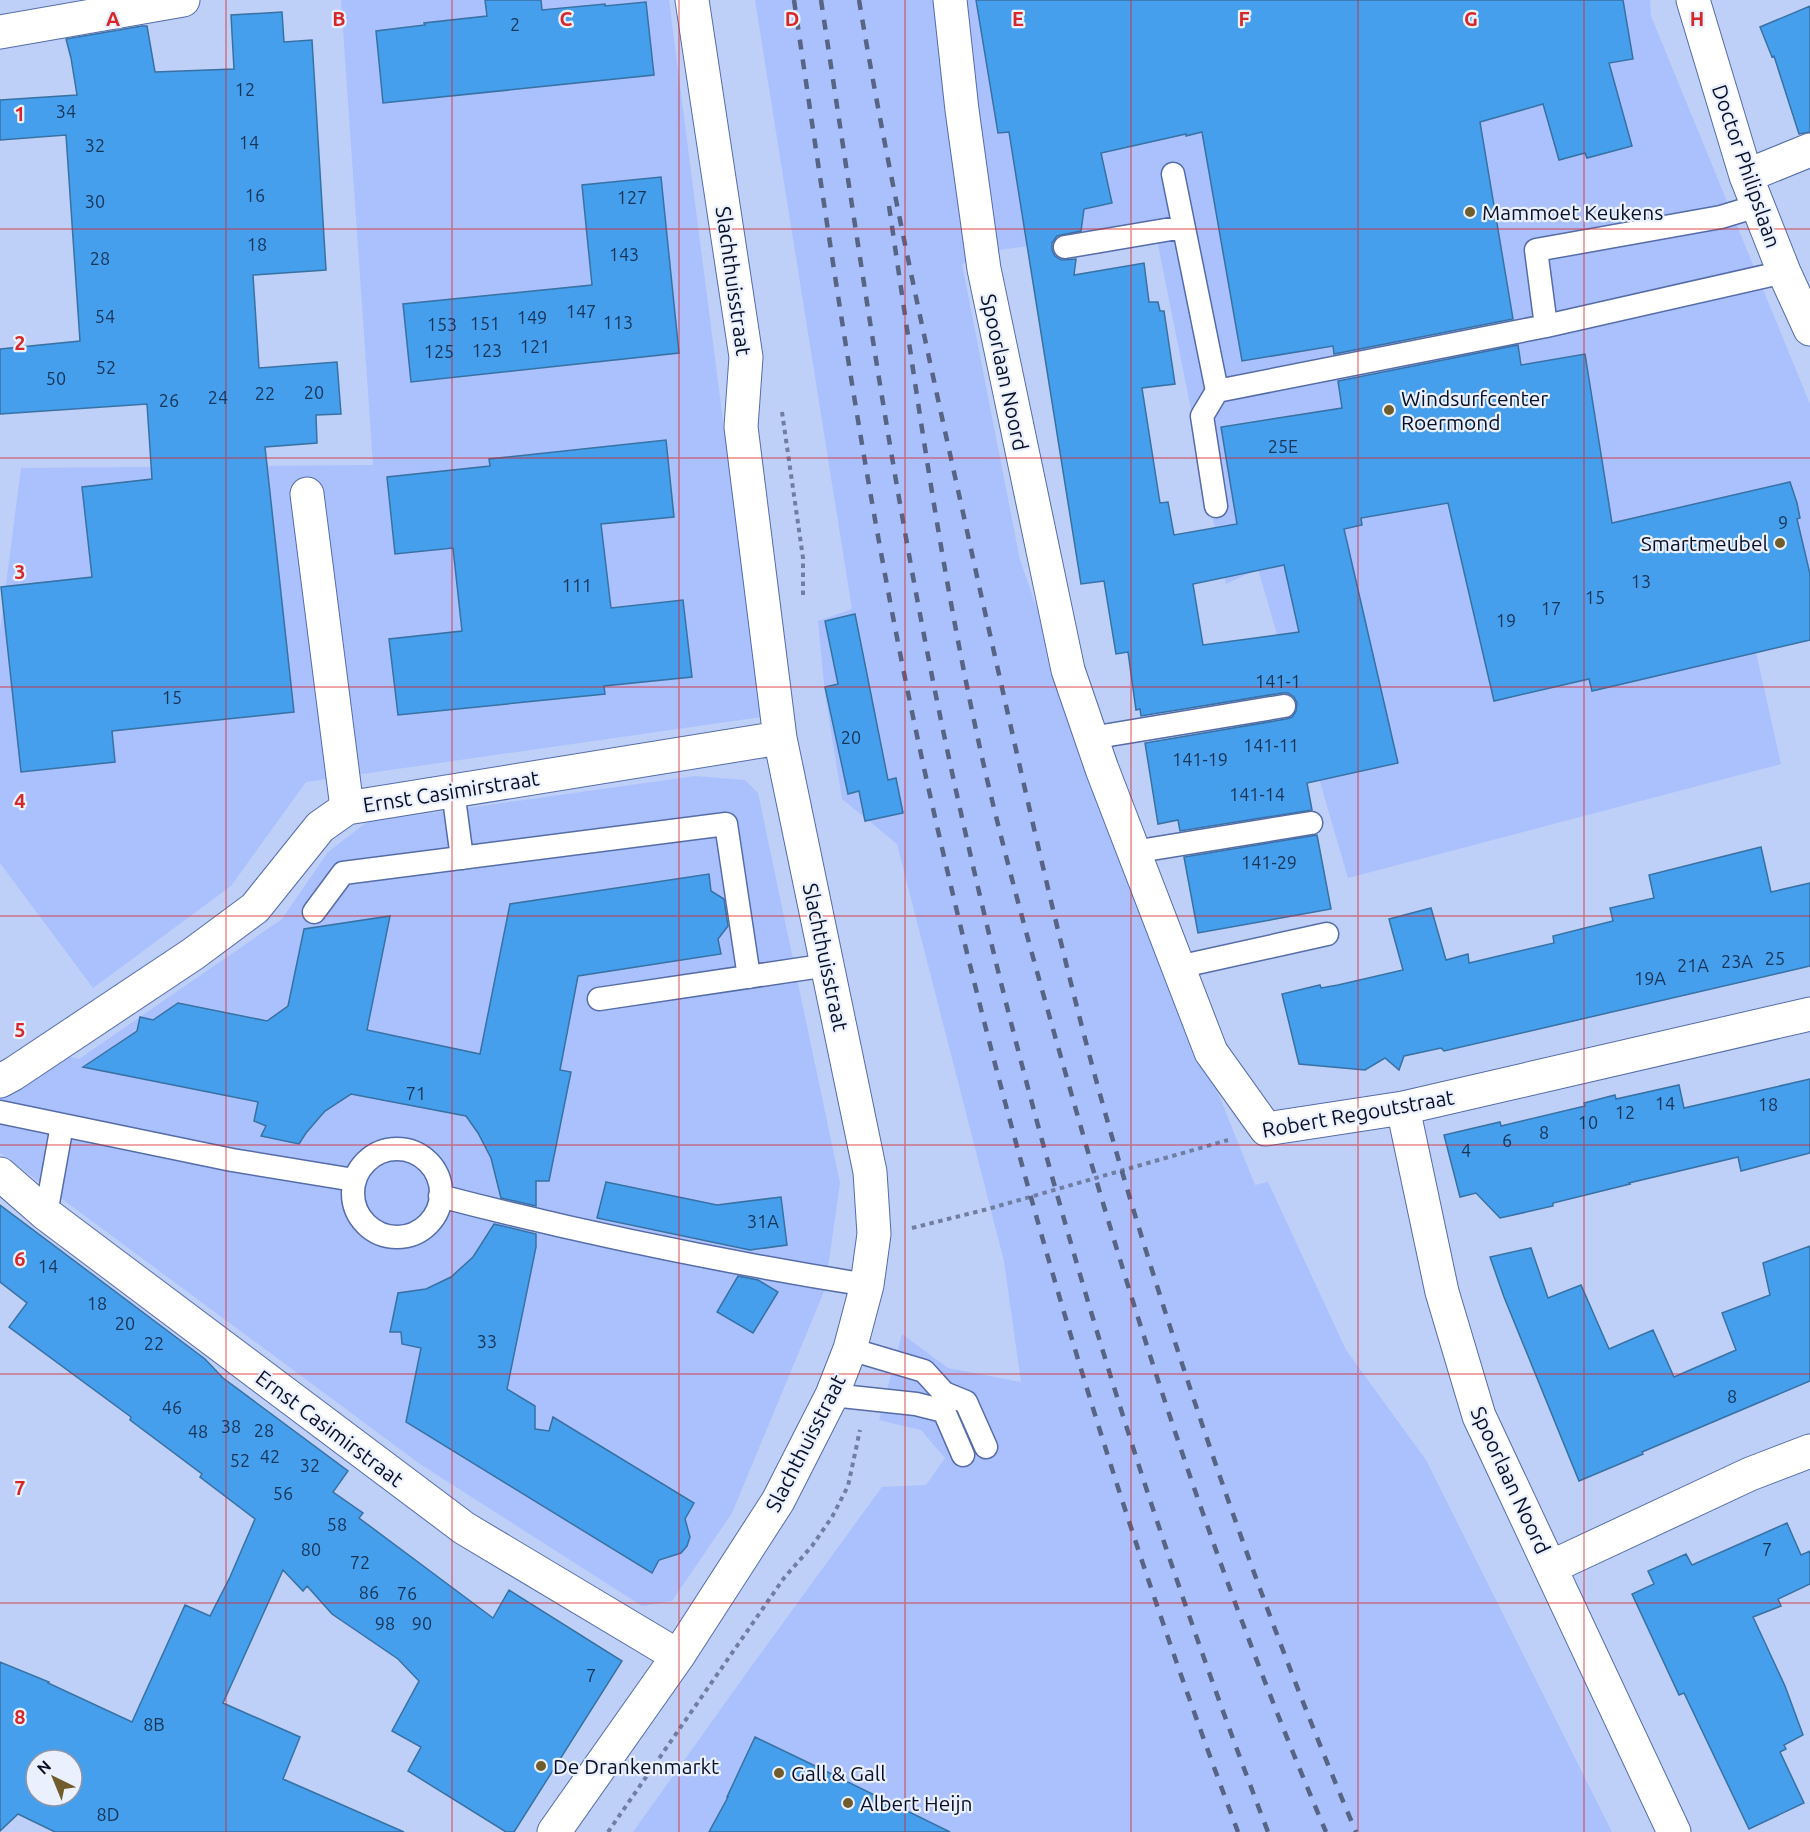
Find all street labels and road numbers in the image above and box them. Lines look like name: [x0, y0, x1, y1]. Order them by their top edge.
street label: Doctor Philipslaan: [1708, 81, 1786, 251]
street label: Slachthuisstraat: [712, 205, 756, 357]
street label: Spoorlaan Noord: [977, 291, 1033, 453]
street label: Ernst Casimirstraat: [361, 765, 541, 817]
street label: Slachthuisstraat: [799, 881, 853, 1033]
street label: Robert Regoutstraat: [1260, 1084, 1456, 1142]
street label: Ernst Casimirstraat: [252, 1365, 408, 1491]
street label: Slachthuisstraat: [760, 1370, 850, 1516]
street label: Spoorlaan Noord: [1466, 1403, 1556, 1557]

